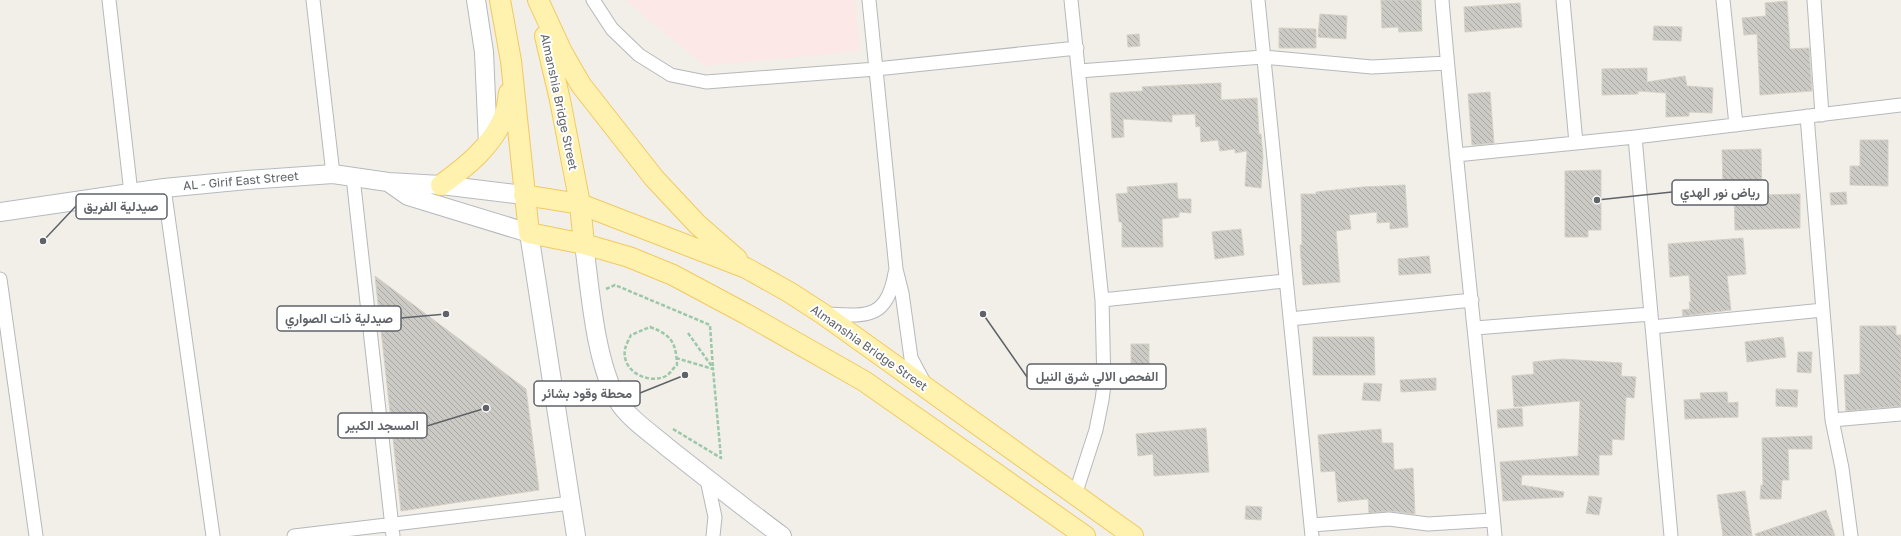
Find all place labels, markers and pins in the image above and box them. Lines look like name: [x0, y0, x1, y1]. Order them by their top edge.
callout: رياض نور الهدي: [1672, 180, 1768, 205]
callout: صيدلية الفريق: [76, 194, 167, 219]
callout: صيدلية ذات الصواري: [277, 306, 401, 331]
callout: الفحص الالي شرق النيل: [1027, 364, 1166, 389]
callout: محطة وقود بشائر: [534, 381, 640, 406]
callout: المسجد الكبير: [338, 413, 427, 438]

